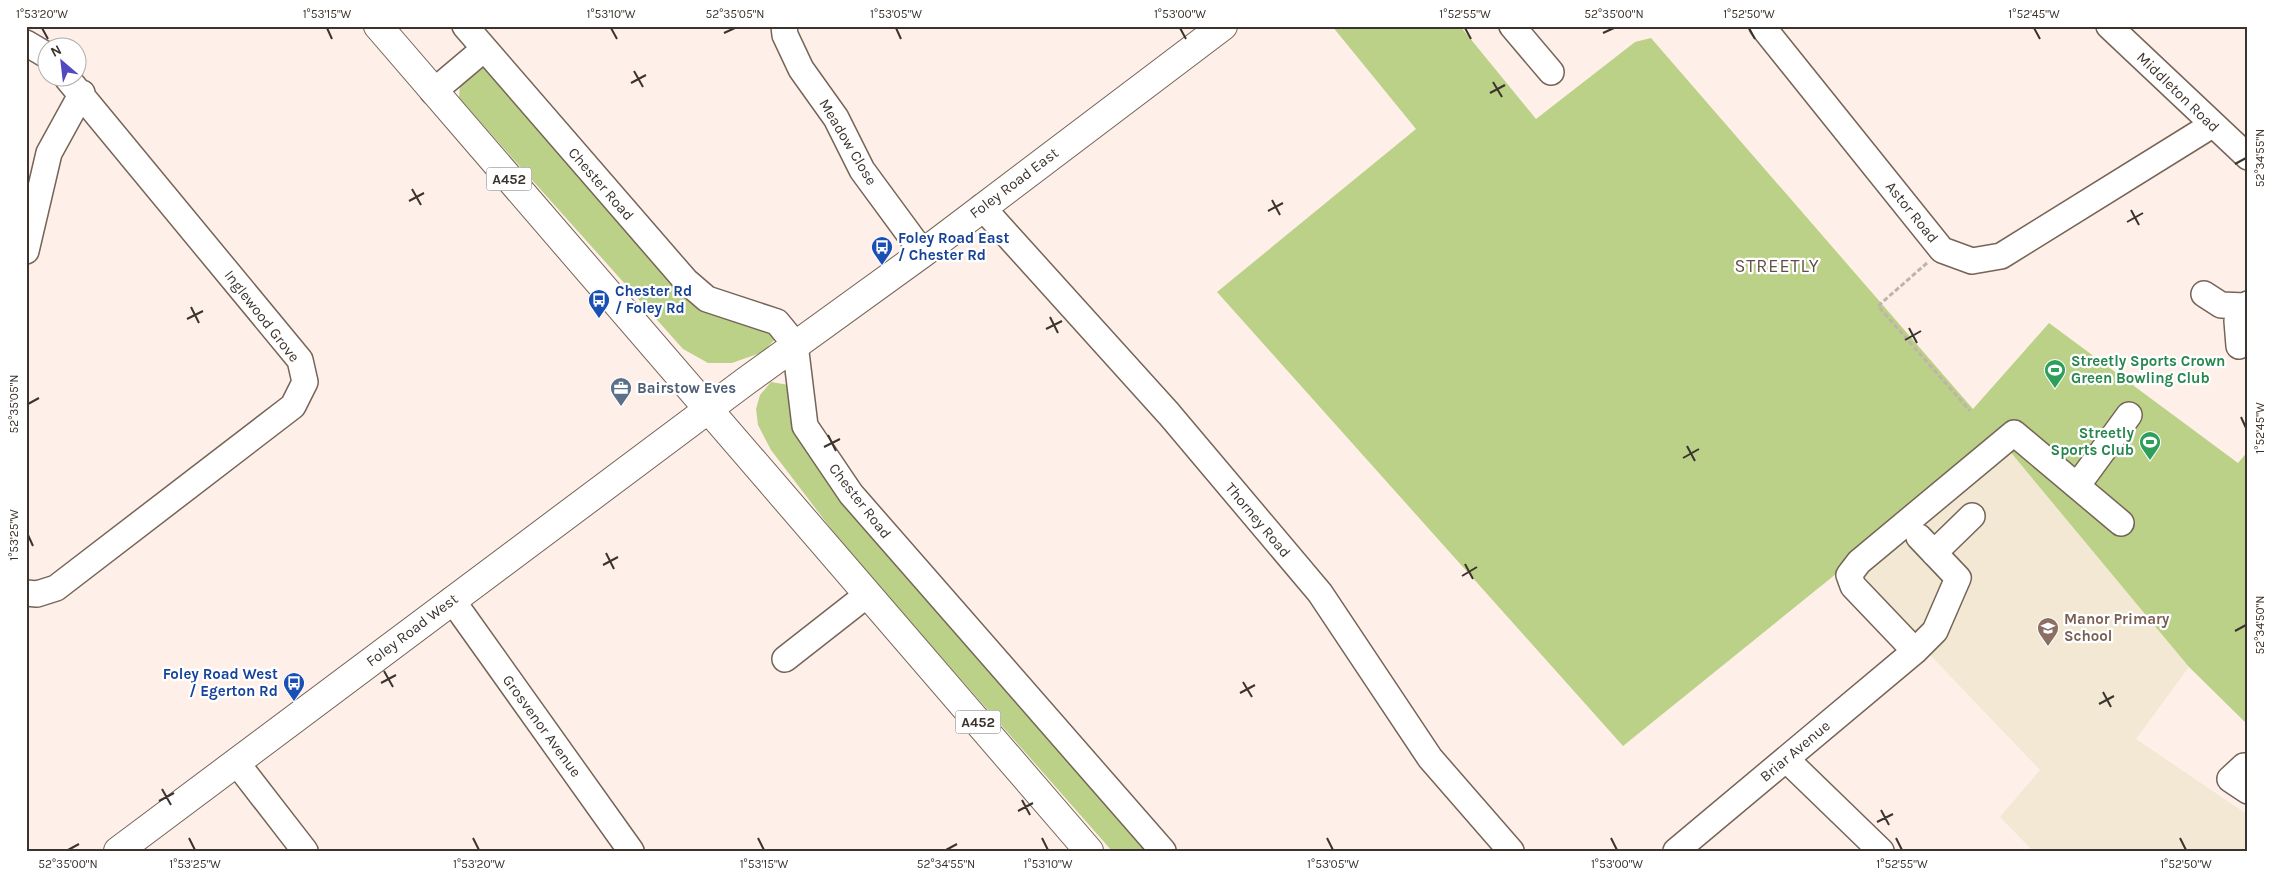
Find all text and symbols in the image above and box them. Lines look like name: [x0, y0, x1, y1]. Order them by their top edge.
text: 1°53'20"W: [16, 7, 68, 21]
text: 1°53'15"W: [303, 7, 352, 21]
text: 1°53'10"W: [586, 7, 636, 21]
text: 52°35'05"N: [705, 7, 765, 21]
text: 1°53'05"W: [870, 7, 922, 21]
text: 1°53'00"W: [1154, 7, 1206, 21]
text: 1°52'55"W: [1439, 7, 1491, 21]
text: 52°35'00"N: [1584, 7, 1644, 21]
text: 1°52'50"W: [1723, 7, 1775, 21]
text: 1°52'45"W: [2008, 7, 2060, 21]
north arrow: [38, 38, 88, 88]
text: N: [48, 41, 65, 61]
street label: Middleton Road: [2133, 48, 2223, 136]
street label: Meadow Close: [815, 96, 881, 188]
text: 52°34'55"N: [2253, 129, 2267, 187]
street label: Chester Road: [564, 144, 638, 224]
street label: Foley Road East: [966, 144, 1062, 222]
road number: A452: [486, 168, 532, 190]
street label: Astor Road: [1882, 178, 1942, 246]
place label: Foley Road East / Chester Rd: [898, 229, 1009, 264]
bus stop icon: Foley Road East / Chester Rd: [870, 235, 894, 266]
district label: STREETLY: [1734, 255, 1820, 277]
street label: Inglewood Grove: [220, 266, 304, 366]
place label: Chester Rd / Foley Rd: [615, 282, 692, 317]
bus stop icon: Chester Rd / Foley Rd: [587, 288, 611, 319]
place label: Streetly Sports Crown Green Bowling Club: [2071, 352, 2225, 387]
sports icon: Streetly Sports Crown Green Bowling Club: [2043, 358, 2067, 389]
text: 52°35'05"N: [7, 374, 21, 434]
office icon: Bairstow Eves: [609, 376, 633, 407]
place label: Bairstow Eves: [637, 379, 736, 397]
text: 1°52'45"W: [2253, 402, 2267, 454]
place label: Streetly Sports Club: [2051, 424, 2134, 459]
sports icon: Streetly Sports Club: [2138, 430, 2162, 461]
street label: Chester Road: [825, 460, 895, 542]
street label: Thorney Road: [1222, 479, 1294, 561]
text: 1°53'25"W: [7, 509, 21, 561]
street label: Foley Road West: [363, 589, 462, 670]
text: 52°34'50"N: [2253, 596, 2267, 655]
place label: Manor Primary School: [2064, 610, 2170, 645]
school or university icon: Manor Primary School: [2036, 616, 2060, 647]
place label: Foley Road West / Egerton Rd: [163, 665, 278, 700]
bus stop icon: Foley Road West / Egerton Rd: [282, 671, 306, 702]
street label: Grosvenor Avenue: [499, 671, 585, 781]
road number: A452: [956, 710, 1000, 734]
street label: Briar Avenue: [1756, 717, 1834, 785]
text: 52°35'00"N: [38, 857, 98, 871]
text: 1°53'25"W: [169, 857, 221, 871]
text: 1°53'20"W: [453, 857, 505, 871]
text: 1°53'15"W: [740, 857, 789, 871]
text: 52°34'55"N: [917, 857, 975, 871]
text: 1°53'10"W: [1023, 857, 1073, 871]
text: 1°53'05"W: [1307, 857, 1359, 871]
text: 1°53'00"W: [1591, 857, 1643, 871]
text: 1°52'55"W: [1876, 857, 1928, 871]
text: 1°52'50"W: [2160, 857, 2212, 871]

